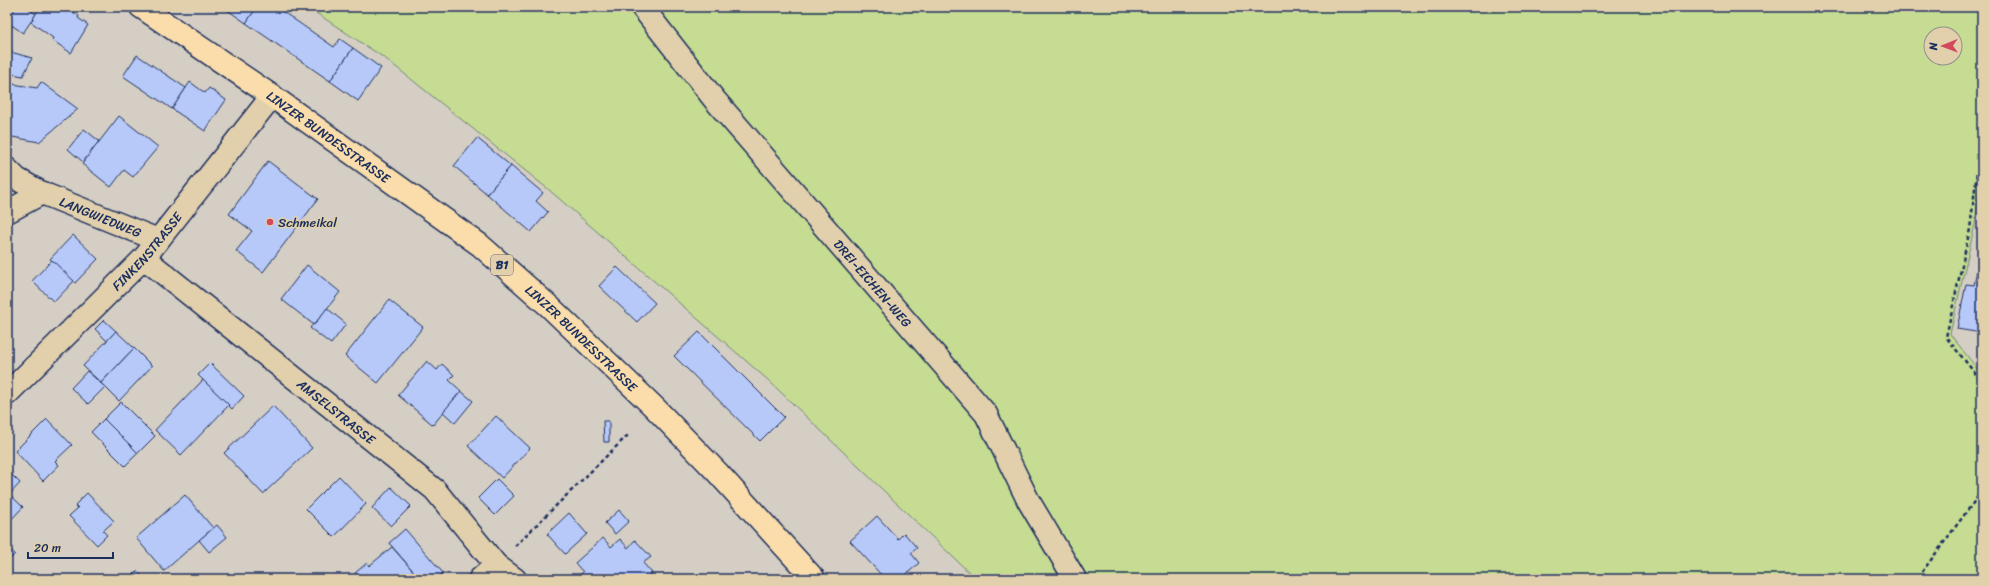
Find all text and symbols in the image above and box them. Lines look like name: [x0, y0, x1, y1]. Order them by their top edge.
north arrow: [1923, 26, 1963, 66]
text: N: [1924, 42, 1943, 51]
street label: LINZER BUNDESSTRASSE: [262, 84, 396, 190]
street label: LANGWIEDWEG: [56, 190, 145, 244]
street label: FINKENSTRASSE: [106, 206, 189, 296]
place label: Schmeikal: [278, 211, 337, 234]
marker: Schmeikal: [265, 217, 275, 227]
street label: DREI-EICHEN-WEG: [828, 234, 917, 333]
road number: B1: [491, 255, 513, 275]
street label: LINZER BUNDESSTRASSE: [520, 279, 643, 398]
street label: AMSELSTRASSE: [291, 372, 381, 451]
scale bar: [28, 534, 113, 560]
text: 20 m: [34, 537, 61, 559]

